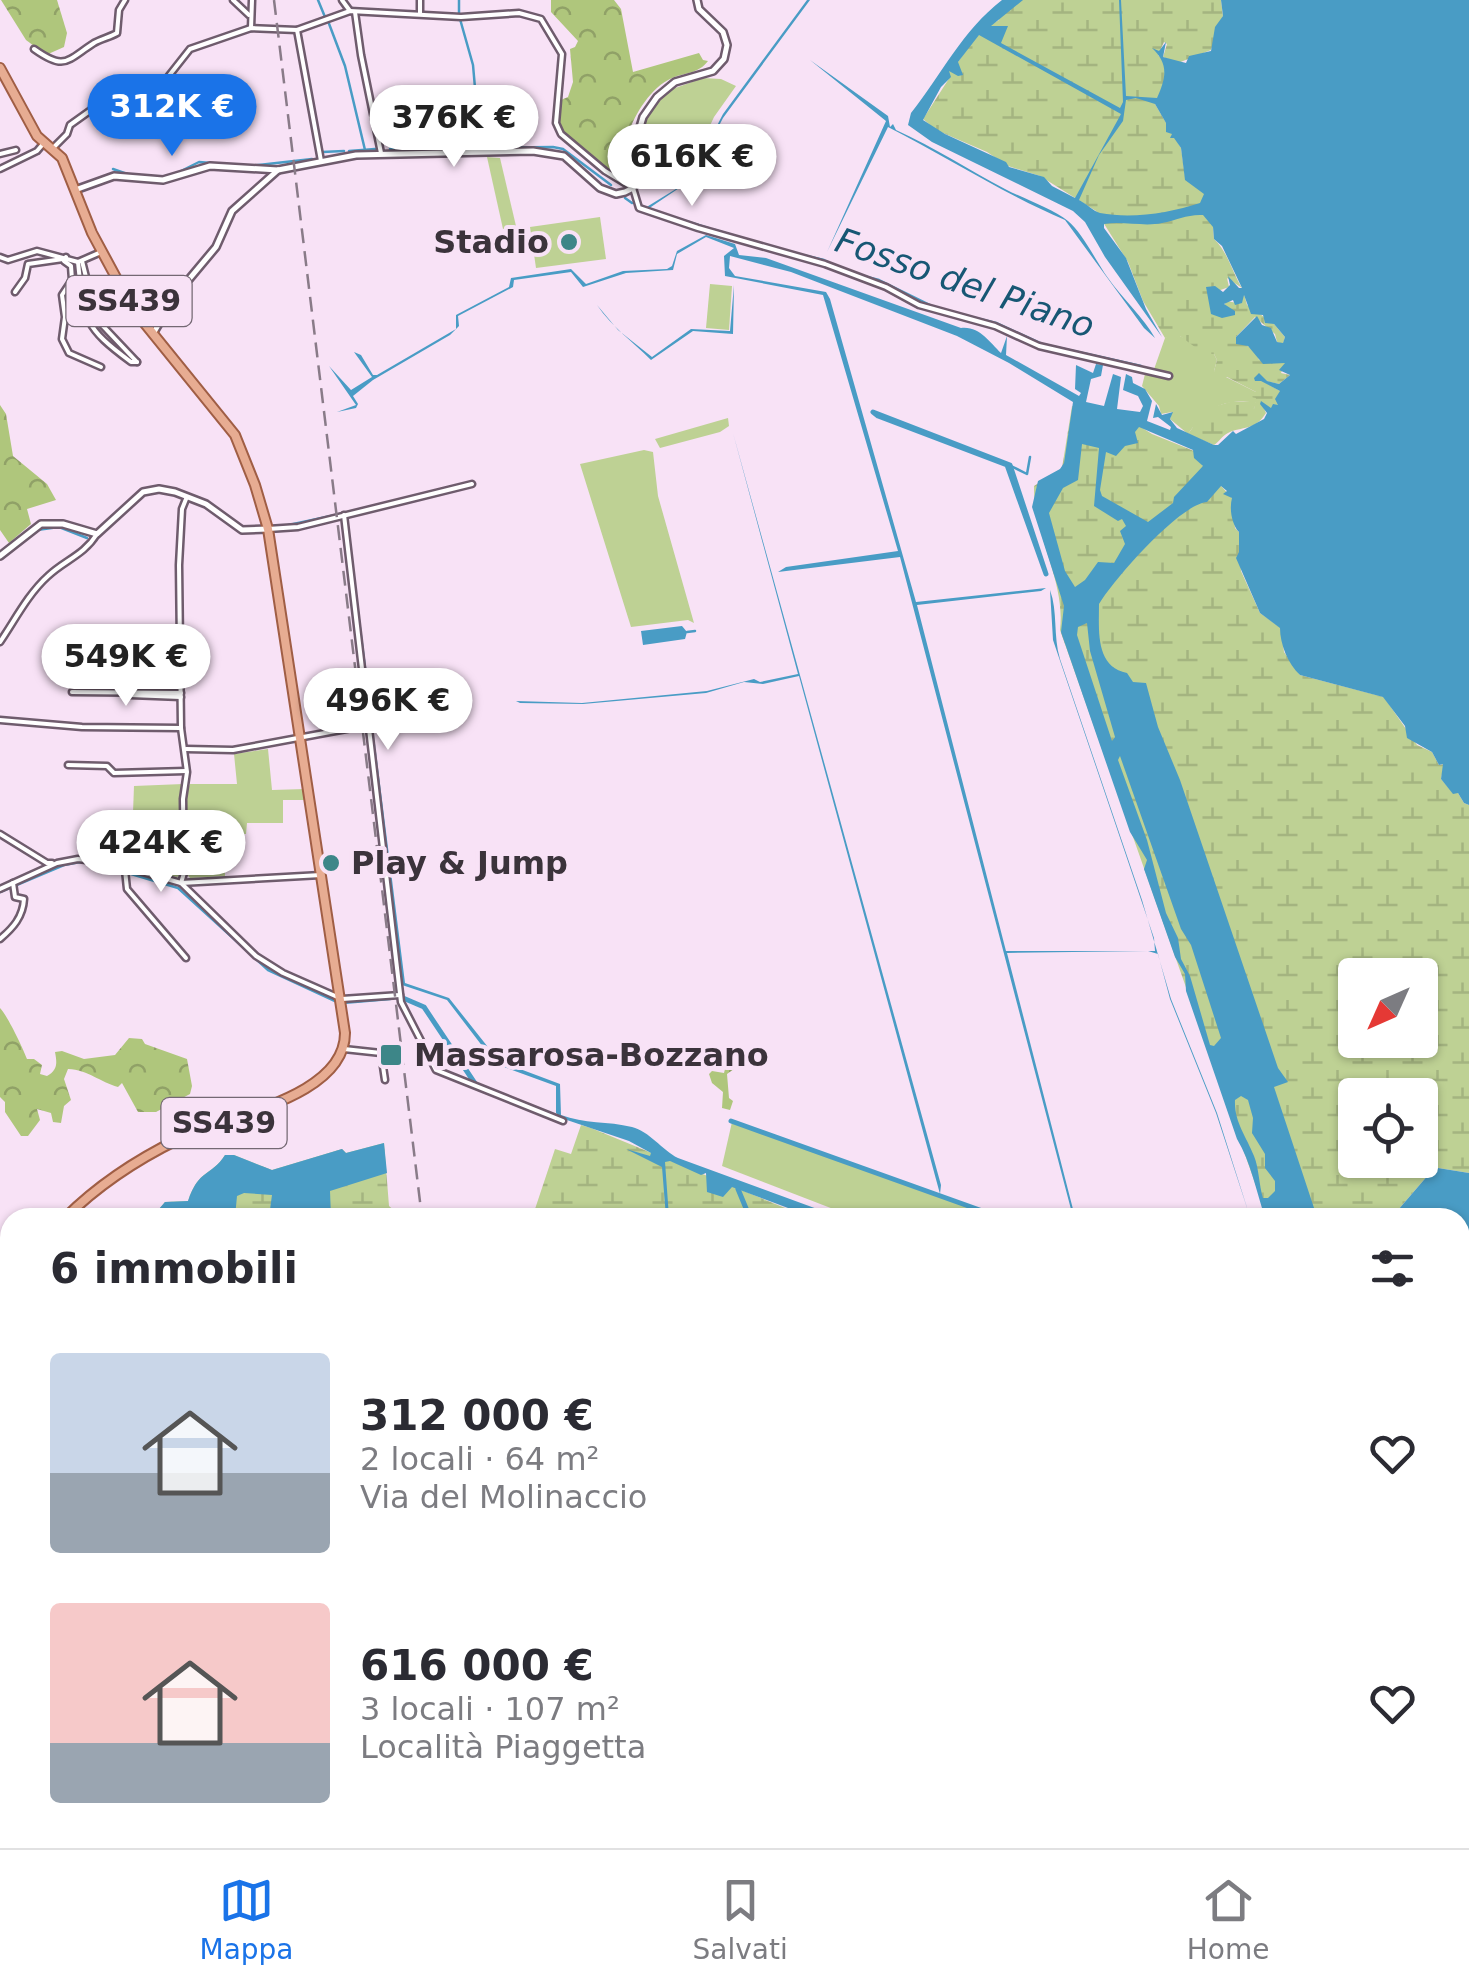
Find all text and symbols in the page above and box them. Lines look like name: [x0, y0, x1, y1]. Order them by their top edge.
pin: 312K €: [91, 74, 253, 159]
pin: 376K €: [373, 85, 535, 170]
text: 312K €: [110, 87, 235, 125]
text: 376K €: [392, 98, 517, 136]
pin: 616K €: [611, 124, 773, 209]
text: 616K €: [630, 137, 755, 175]
water label: Fosso del Piano: [830, 220, 1100, 346]
place label: Stadio: [433, 223, 549, 261]
marker: Stadio: [558, 231, 580, 253]
road number: SS439: [66, 276, 192, 326]
pin: 549K €: [45, 624, 207, 709]
text: 549K €: [64, 637, 189, 675]
pin: 496K €: [307, 668, 469, 753]
text: 496K €: [326, 681, 451, 719]
pin: 424K €: [80, 810, 242, 895]
text: 424K €: [99, 823, 224, 861]
place label: Play & Jump: [351, 844, 568, 882]
marker: Play & Jump: [320, 852, 342, 874]
north arrow: [1338, 958, 1438, 1058]
map controls: [1338, 958, 1438, 1178]
place label: Massarosa-Bozzano: [414, 1036, 769, 1074]
marker: Massarosa-Bozzano: [378, 1042, 404, 1068]
button: locate: [1338, 1078, 1438, 1178]
road number: SS439: [162, 1098, 286, 1148]
icon: filters: [1365, 1241, 1420, 1296]
text: 6 immobili: [50, 1244, 298, 1293]
text: 312 000 €: [360, 1391, 594, 1440]
icon: home: [130, 1393, 250, 1513]
icon: heart: [1365, 1426, 1420, 1481]
text: 2 locali · 64 m²: [360, 1440, 599, 1478]
text: Via del Molinaccio: [360, 1478, 647, 1516]
text: 616 000 €: [360, 1641, 594, 1690]
icon: home: [130, 1643, 250, 1763]
icon: heart: [1365, 1676, 1420, 1731]
text: 3 locali · 107 m²: [360, 1690, 620, 1728]
text: Località Piaggetta: [360, 1728, 646, 1766]
tab: Mappa: [200, 1873, 294, 1966]
tab: Salvati: [693, 1873, 788, 1966]
tab: Home: [1187, 1873, 1269, 1966]

